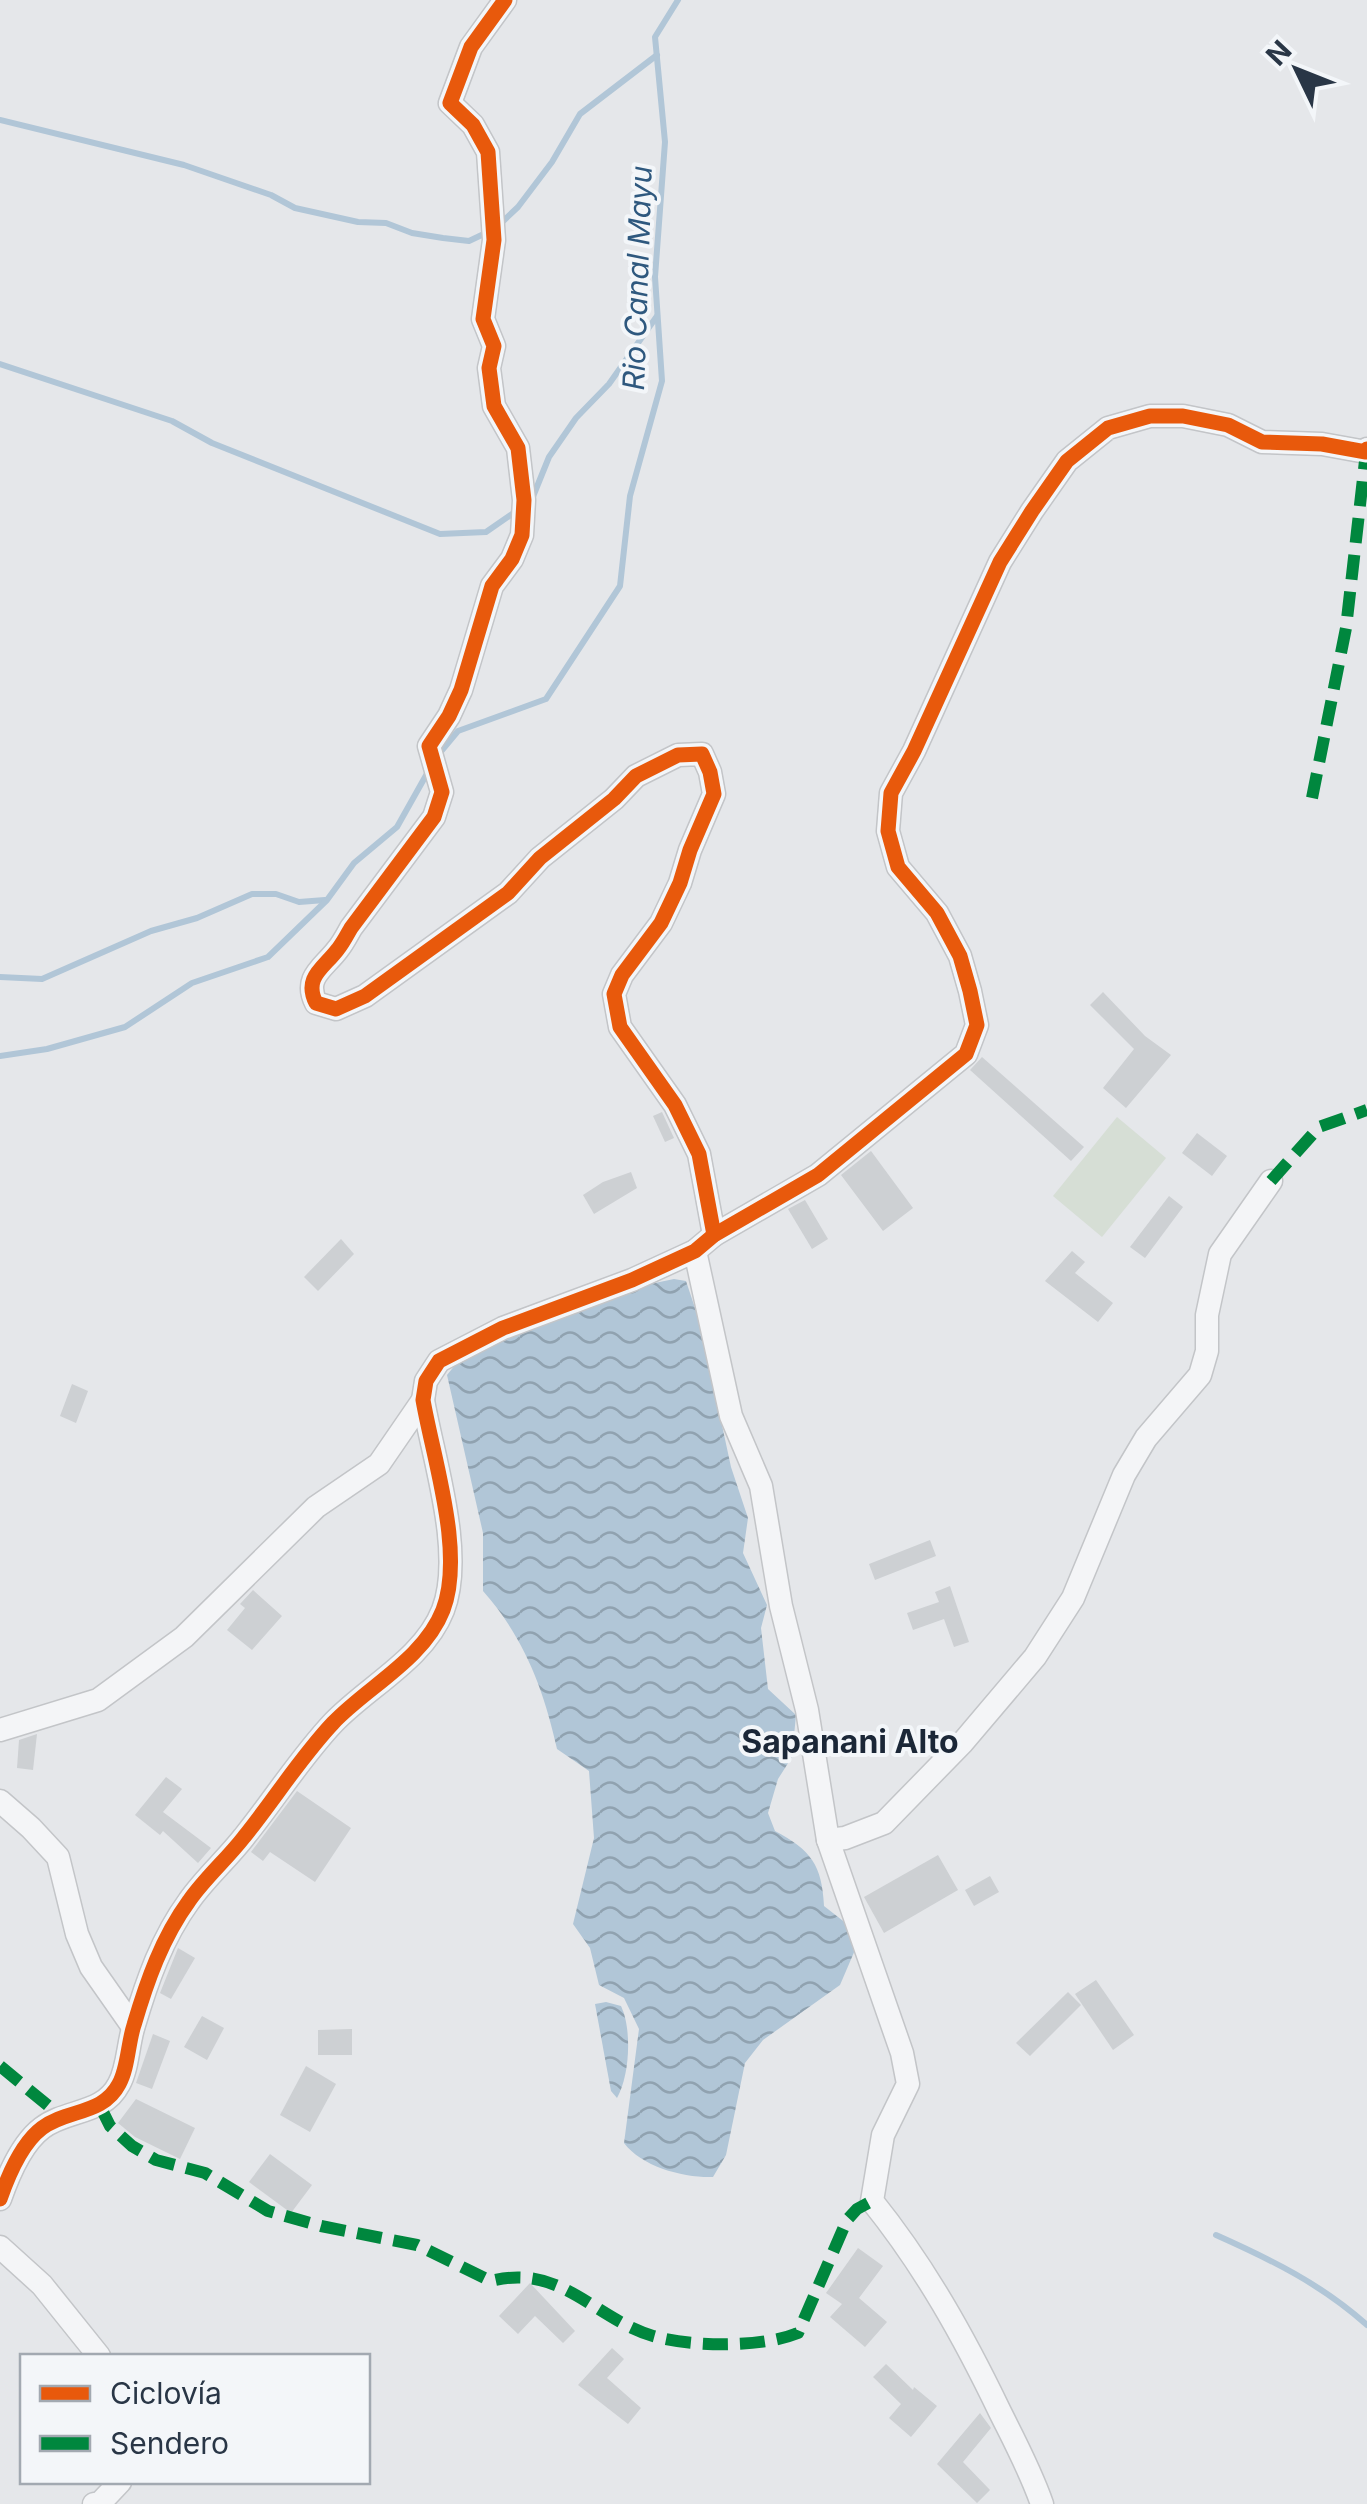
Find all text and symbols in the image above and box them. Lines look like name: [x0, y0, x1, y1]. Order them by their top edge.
north arrow: [1247, 20, 1347, 120]
text: N: [1259, 34, 1298, 72]
water label: Rio Canal Mayu: [615, 165, 659, 391]
district label: Sapanani Alto: [741, 1722, 959, 1761]
legend: [20, 2354, 370, 2484]
text: Ciclovía: [110, 2375, 222, 2411]
text: Sendero: [110, 2425, 229, 2461]

